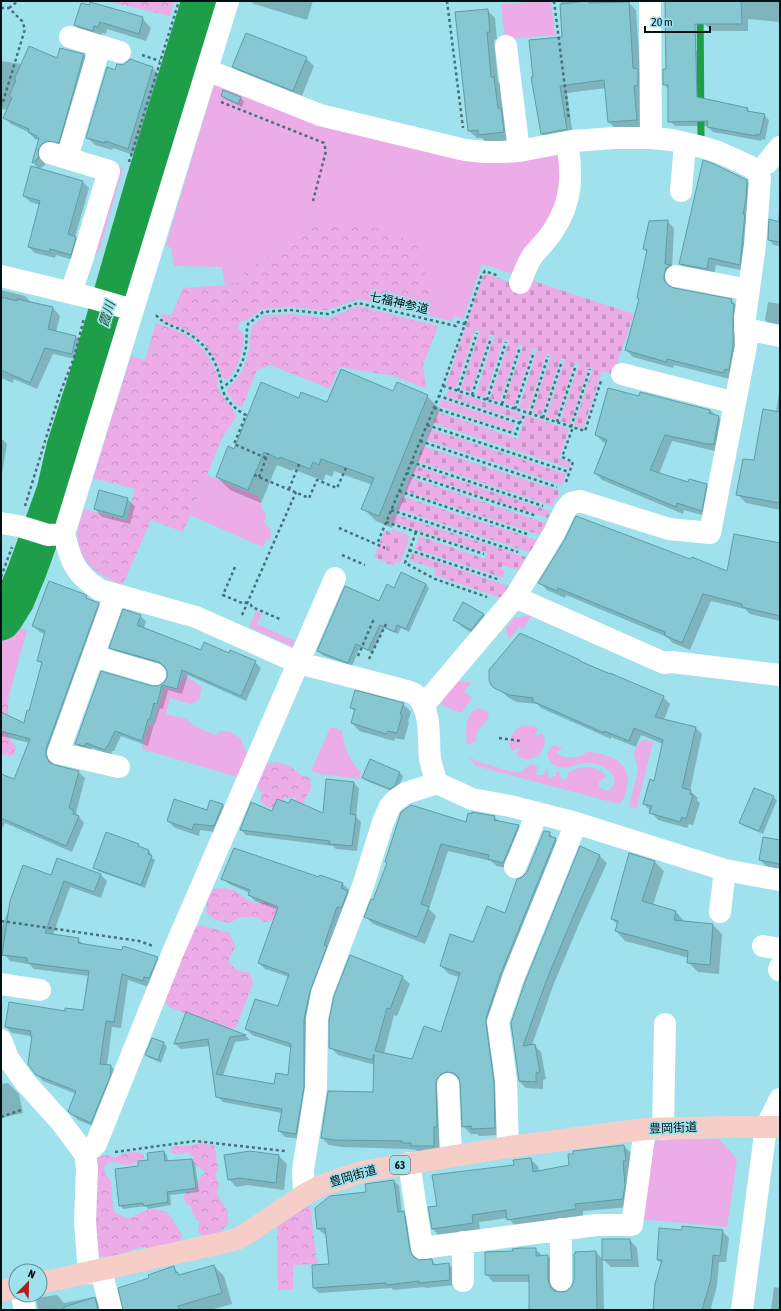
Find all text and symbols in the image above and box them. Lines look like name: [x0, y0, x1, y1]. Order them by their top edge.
scale bar: [645, 8, 710, 34]
text: 20 m: [651, 15, 673, 29]
street label: 七福神参道: [368, 289, 430, 317]
water label: 霞川: [96, 297, 119, 329]
street label: 豊岡街道: [649, 1120, 697, 1136]
road number: 63: [390, 1156, 410, 1174]
street label: 豊岡街道: [328, 1163, 378, 1189]
north arrow: [8, 1263, 48, 1303]
text: N: [27, 1267, 37, 1281]

